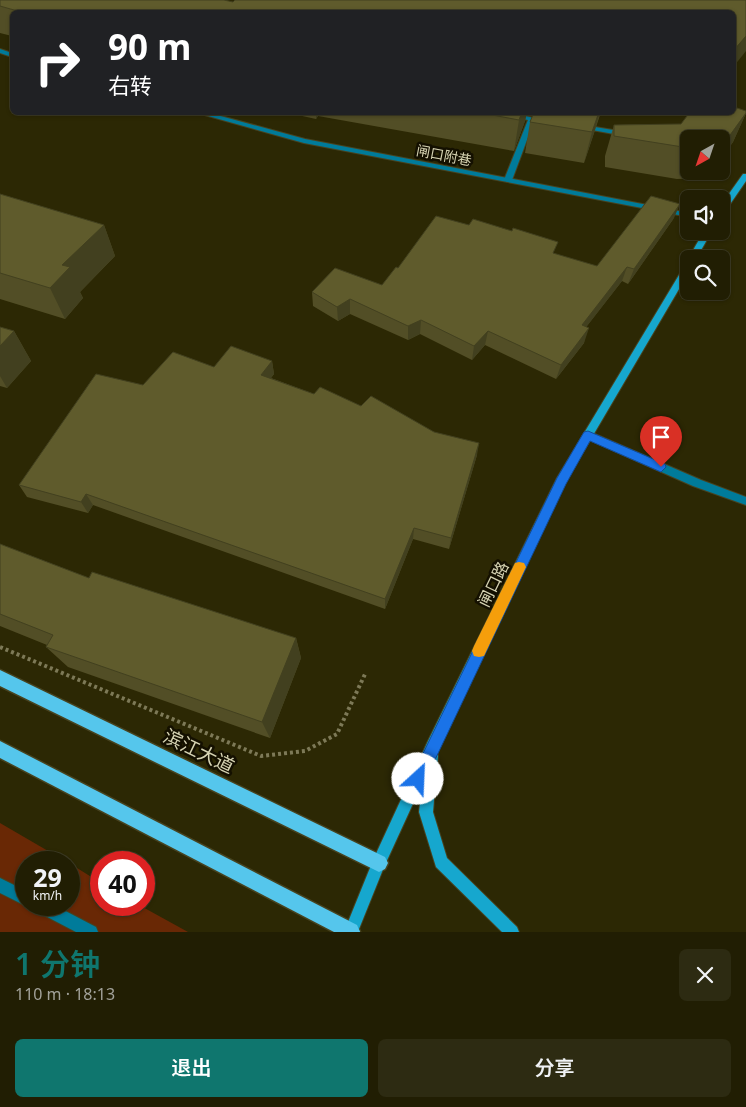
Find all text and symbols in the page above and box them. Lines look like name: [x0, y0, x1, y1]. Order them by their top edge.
text: 90 m: [108, 23, 191, 70]
icon: right: [25, 30, 90, 95]
text: 右转: [108, 70, 152, 100]
north arrow: [680, 130, 730, 180]
map controls: [680, 130, 730, 300]
street label: 闸口附巷: [415, 140, 473, 170]
button: sound: [680, 190, 730, 240]
button: search: [680, 250, 730, 300]
pin: [640, 416, 682, 467]
icon: arrive: [647, 423, 675, 451]
street label: 闸口路: [473, 558, 513, 610]
street label: 滨江大道: [159, 723, 239, 779]
position arrow: [391, 752, 443, 804]
speed limit sign: 40: [90, 851, 155, 916]
text: 29: [33, 860, 62, 894]
text: km/h: [33, 887, 62, 904]
text: 1 分钟: [15, 943, 100, 984]
button: close: [679, 949, 731, 1001]
text: 110 m · 18:13: [15, 983, 115, 1005]
button: 退出: [15, 1039, 368, 1097]
button: 分享: [378, 1039, 731, 1097]

